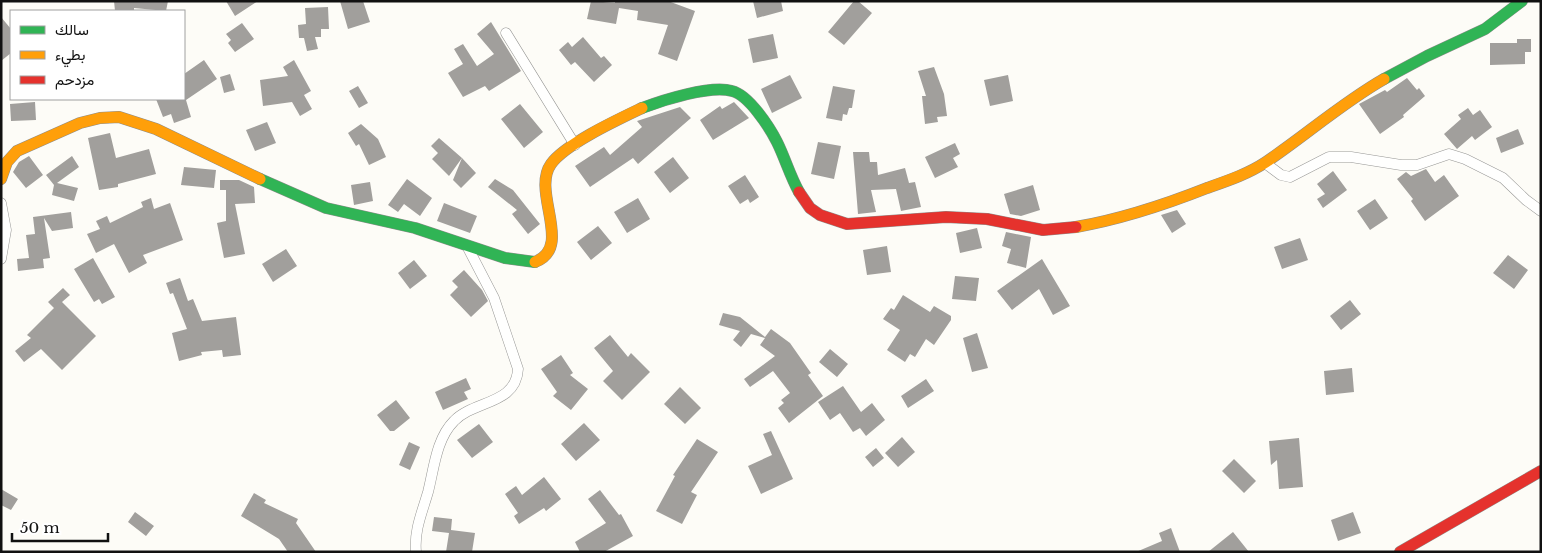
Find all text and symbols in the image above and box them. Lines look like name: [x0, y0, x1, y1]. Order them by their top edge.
legend: [10, 10, 185, 100]
text: سالك: [55, 20, 89, 39]
text: بطيء: [55, 45, 85, 68]
text: مزدحم: [55, 70, 94, 90]
scale bar: [12, 510, 109, 542]
text: 50 m: [20, 518, 60, 537]

